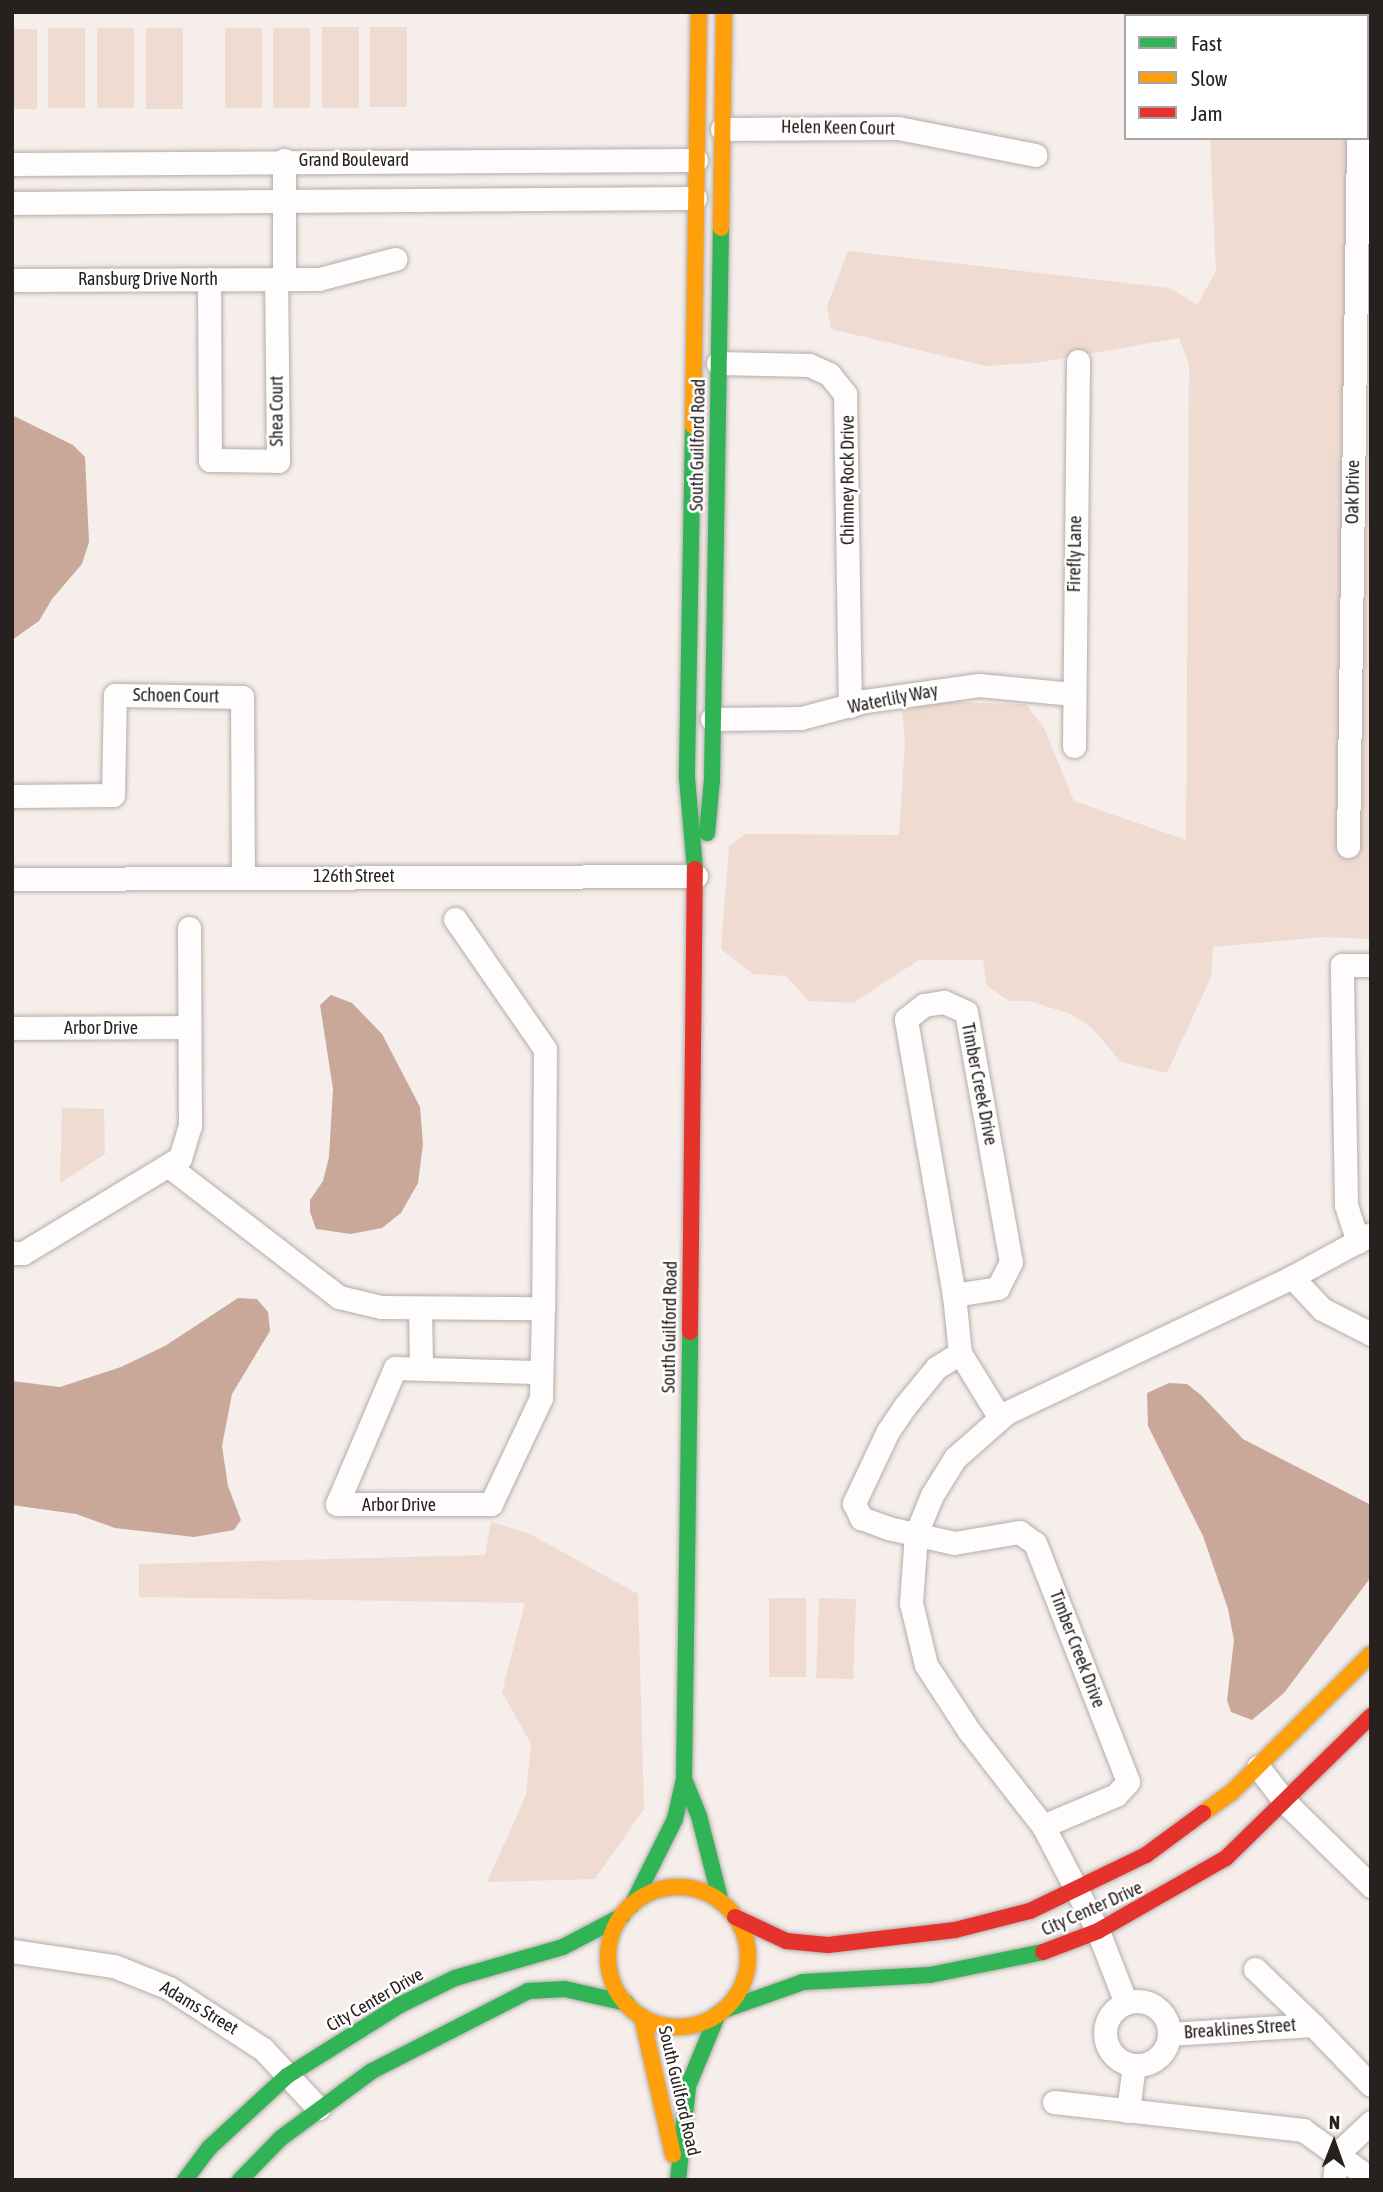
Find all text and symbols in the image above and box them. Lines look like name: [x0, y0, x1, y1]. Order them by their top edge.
legend: [1124, 14, 1369, 140]
text: Fast: [1191, 31, 1222, 55]
text: Slow: [1191, 66, 1227, 90]
text: Jam: [1191, 101, 1223, 125]
street label: Helen Keen Court: [781, 116, 895, 140]
street label: Grand Boulevard: [299, 149, 409, 171]
street label: Ransburg Drive North: [78, 268, 218, 290]
street label: Shea Court: [266, 376, 288, 446]
street label: South Guilford Road: [686, 379, 710, 511]
street label: Chimney Rock Drive: [837, 415, 859, 545]
street label: Oak Drive: [1342, 460, 1364, 524]
street label: Firefly Lane: [1064, 516, 1086, 592]
street label: Waterlily Way: [846, 680, 940, 718]
street label: Schoen Court: [133, 684, 219, 708]
street label: 126th Street: [313, 865, 395, 887]
street label: Arbor Drive: [64, 1017, 138, 1039]
street label: Timber Creek Drive: [957, 1021, 1001, 1147]
street label: South Guilford Road: [658, 1261, 682, 1393]
street label: Arbor Drive: [362, 1494, 436, 1516]
street label: Timber Creek Drive: [1045, 1587, 1109, 1711]
street label: City Center Drive: [1038, 1877, 1146, 1941]
street label: City Center Drive: [323, 1964, 427, 2036]
street label: Adams Street: [156, 1976, 242, 2040]
street label: Breaklines Street: [1183, 2014, 1297, 2044]
street label: South Guilford Road: [654, 2024, 704, 2158]
north arrow: [1299, 2108, 1369, 2178]
text: N: [1329, 2111, 1340, 2133]

